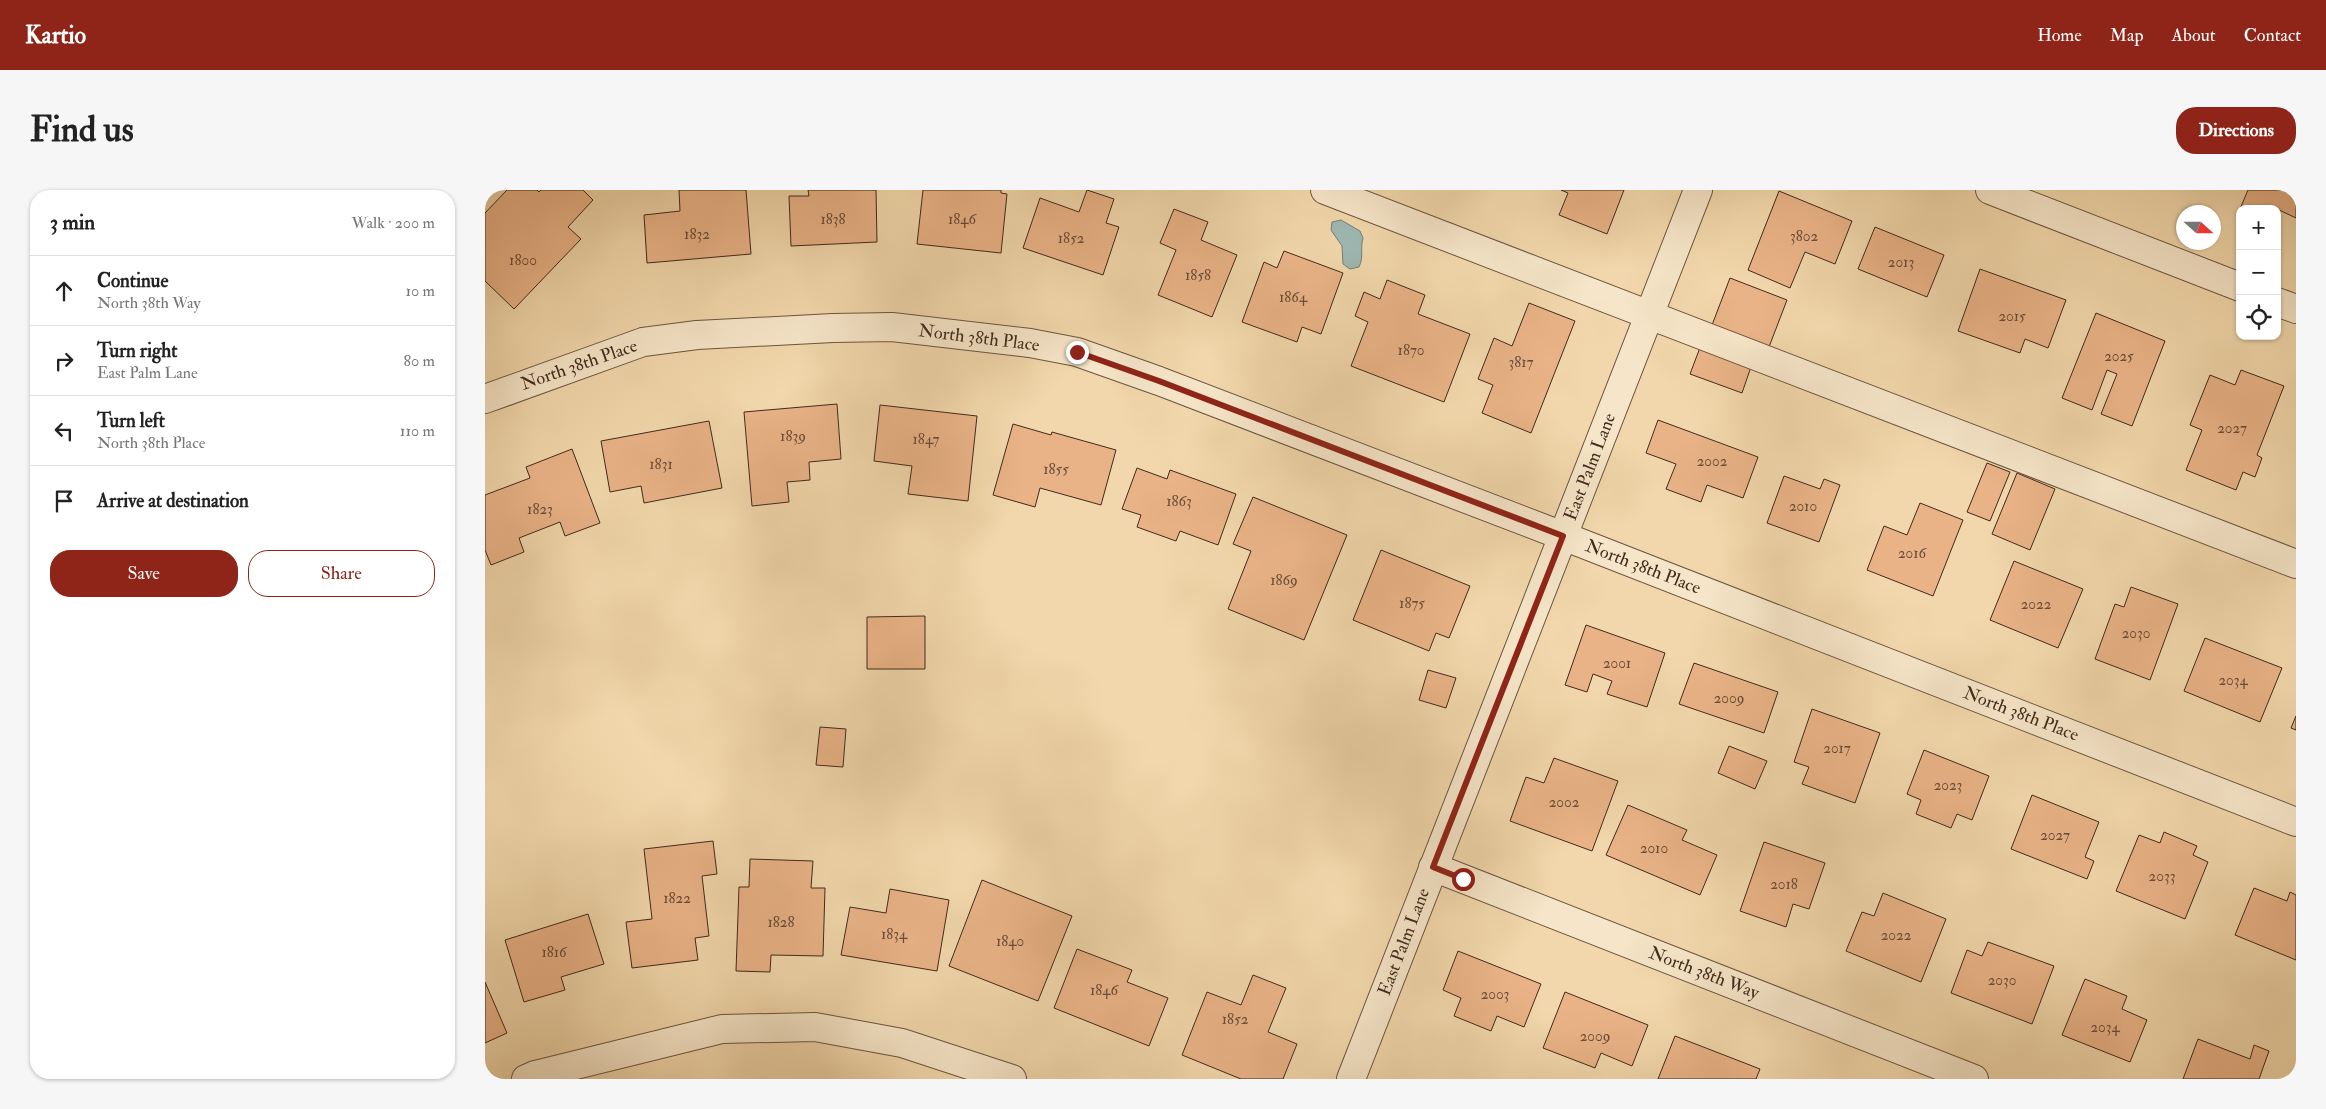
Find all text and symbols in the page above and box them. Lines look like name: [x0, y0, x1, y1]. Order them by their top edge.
text: Kartio: [25, 20, 86, 51]
text: Home: [2037, 24, 2082, 47]
text: Map: [2110, 24, 2144, 47]
text: About: [2172, 24, 2216, 47]
text: Contact: [2244, 24, 2301, 47]
button: Directions: [2176, 107, 2296, 154]
text: Find us: [30, 108, 134, 152]
north arrow: [2176, 205, 2221, 250]
map controls: [2236, 205, 2281, 340]
button: +: [2236, 205, 2281, 250]
text: 3 min: [50, 209, 95, 236]
house number: 1838: [820, 210, 846, 229]
house number: 1846: [948, 210, 977, 229]
text: Walk · 200 m: [352, 213, 435, 233]
house number: 1832: [684, 225, 710, 244]
house number: 3802: [1790, 227, 1818, 246]
house number: 1852: [1058, 229, 1085, 248]
button: −: [2236, 250, 2281, 295]
house number: 1800: [509, 251, 537, 270]
house number: 2013: [1888, 253, 1914, 272]
house number: 1858: [1185, 266, 1211, 285]
text: Continue: [97, 269, 168, 293]
icon: ahead: [50, 277, 78, 305]
text: 10 m: [405, 281, 435, 301]
house number: 1864: [1279, 288, 1308, 307]
text: North 38th Way: [97, 293, 201, 313]
button: locate: [2236, 295, 2281, 340]
house number: 2015: [1998, 307, 2026, 326]
street label: North 38th Place: [917, 319, 1041, 357]
street label: North 38th Place: [518, 334, 641, 396]
text: Turn right: [97, 339, 177, 363]
route end: [1066, 341, 1089, 364]
house number: 1870: [1398, 341, 1424, 360]
icon: right: [50, 347, 78, 375]
house number: 2025: [2104, 347, 2134, 366]
text: 80 m: [404, 351, 435, 371]
house number: 3817: [1508, 353, 1534, 372]
text: East Palm Lane: [97, 363, 198, 383]
text: Turn left: [97, 409, 165, 433]
street label: East Palm Lane: [1559, 410, 1621, 524]
icon: left: [50, 417, 78, 445]
house number: 2027: [2217, 419, 2247, 438]
text: 110 m: [400, 421, 435, 441]
house number: 1839: [780, 427, 806, 446]
house number: 1847: [912, 430, 940, 449]
text: North 38th Place: [97, 433, 205, 453]
house number: 2002: [1697, 452, 1728, 471]
house number: 1831: [649, 455, 673, 474]
house number: 1855: [1043, 460, 1069, 479]
icon: arrive: [50, 487, 78, 515]
text: Arrive at destination: [97, 489, 249, 513]
house number: 1863: [1166, 492, 1192, 511]
house number: 2010: [1789, 497, 1817, 516]
house number: 1823: [527, 500, 553, 519]
street label: North 38th Place: [1582, 534, 1704, 600]
house number: 2016: [1898, 544, 1927, 563]
button: Save: [50, 550, 238, 597]
button: Share: [248, 550, 435, 597]
house number: 1869: [1270, 571, 1298, 590]
house number: 1875: [1399, 594, 1425, 613]
house number: 2022: [2021, 595, 2052, 614]
house number: 2030: [2122, 624, 2150, 643]
house number: 2001: [1603, 654, 1631, 673]
house number: 2034: [2218, 671, 2248, 690]
street label: North 38th Place: [1960, 681, 2082, 747]
house number: 2009: [1714, 689, 1744, 708]
house number: 2017: [1823, 739, 1851, 758]
house number: 2023: [1934, 776, 1962, 795]
house number: 2002: [1549, 793, 1580, 812]
house number: 2027: [2040, 826, 2070, 845]
house number: 2010: [1640, 839, 1668, 858]
house number: 2033: [2149, 867, 2175, 886]
route start: [1452, 868, 1475, 891]
house number: 2018: [1770, 875, 1798, 894]
street label: East Palm Lane: [1373, 885, 1435, 999]
house number: 1822: [663, 889, 691, 908]
house number: 1828: [767, 913, 795, 932]
house number: 1834: [881, 925, 908, 944]
house number: 2022: [1881, 926, 1912, 945]
house number: 1840: [996, 932, 1024, 951]
street label: North 38th Way: [1646, 941, 1763, 1005]
house number: 1816: [541, 943, 568, 962]
house number: 2030: [1988, 971, 2016, 990]
house number: 1846: [1090, 981, 1119, 1000]
house number: 2003: [1481, 985, 1509, 1004]
house number: 1852: [1222, 1010, 1249, 1029]
house number: 2034: [2090, 1018, 2120, 1037]
house number: 2009: [1580, 1027, 1610, 1046]

